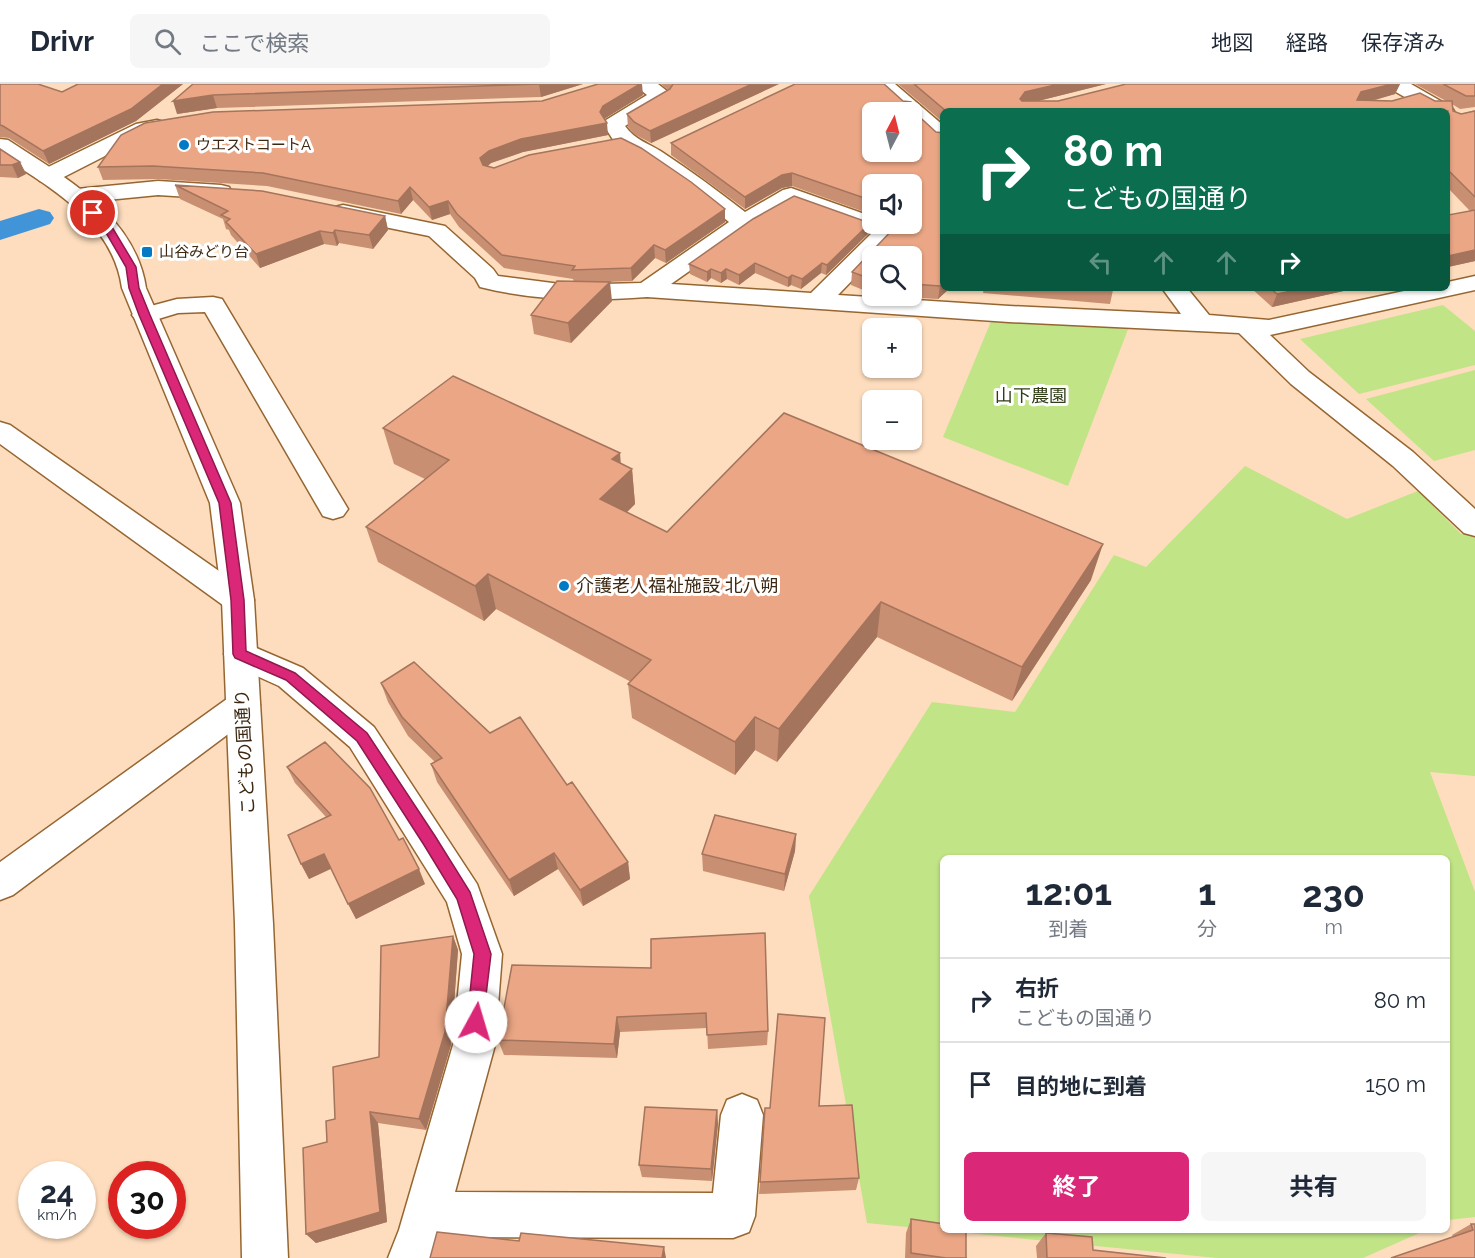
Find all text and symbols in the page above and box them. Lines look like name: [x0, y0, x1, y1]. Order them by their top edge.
search box: [130, 14, 550, 68]
text: Drivr: [30, 25, 94, 58]
icon: search: [151, 25, 184, 58]
text: ここで検索: [199, 30, 309, 56]
text: 地図: [1211, 30, 1253, 55]
text: 経路: [1286, 30, 1328, 55]
text: 保存済み: [1361, 30, 1445, 55]
north arrow: [862, 102, 922, 162]
map controls: [862, 102, 922, 450]
text: 80 m: [1063, 127, 1163, 176]
icon: right: [964, 132, 1042, 210]
place label: ウエストコートA: [196, 136, 311, 154]
marker: ウエストコートA: [177, 138, 191, 152]
button: sound: [862, 174, 922, 234]
text: こどもの国通り: [1063, 183, 1252, 214]
pin: [67, 187, 118, 238]
icon: arrive: [76, 196, 109, 229]
place label: 山谷みどり台: [159, 243, 249, 261]
marker: 山谷みどり台: [140, 245, 154, 259]
button: search: [862, 246, 922, 306]
icon: left: [1084, 246, 1117, 279]
icon: ahead: [1147, 246, 1180, 279]
icon: ahead: [1210, 246, 1243, 279]
icon: right: [1273, 246, 1306, 279]
button: +: [862, 318, 922, 378]
park label: 山下農園: [995, 385, 1067, 406]
button: −: [862, 390, 922, 450]
place label: 介護老人福祉施設 北八朔: [576, 575, 779, 596]
marker: 介護老人福祉施設 北八朔: [557, 579, 571, 593]
street label: こどもの国通り: [231, 689, 258, 815]
text: 12:01: [1025, 871, 1112, 913]
text: 1: [1198, 871, 1216, 913]
text: 230: [1302, 873, 1365, 915]
text: m: [1324, 915, 1343, 939]
text: 到着: [1049, 917, 1089, 941]
text: 分: [1197, 917, 1217, 941]
text: 右折: [1015, 975, 1059, 1001]
icon: right: [964, 984, 997, 1017]
text: 80 m: [1374, 987, 1426, 1013]
position arrow: [444, 990, 508, 1054]
text: こどもの国通り: [1015, 1006, 1155, 1030]
icon: arrive: [964, 1068, 997, 1101]
text: 150 m: [1365, 1071, 1426, 1097]
text: 目的地に到着: [1015, 1073, 1147, 1099]
button: 終了: [964, 1152, 1189, 1221]
button: 共有: [1201, 1152, 1426, 1221]
speed limit sign: 30: [108, 1161, 186, 1239]
text: 24: [40, 1175, 74, 1210]
text: km/h: [37, 1206, 77, 1224]

